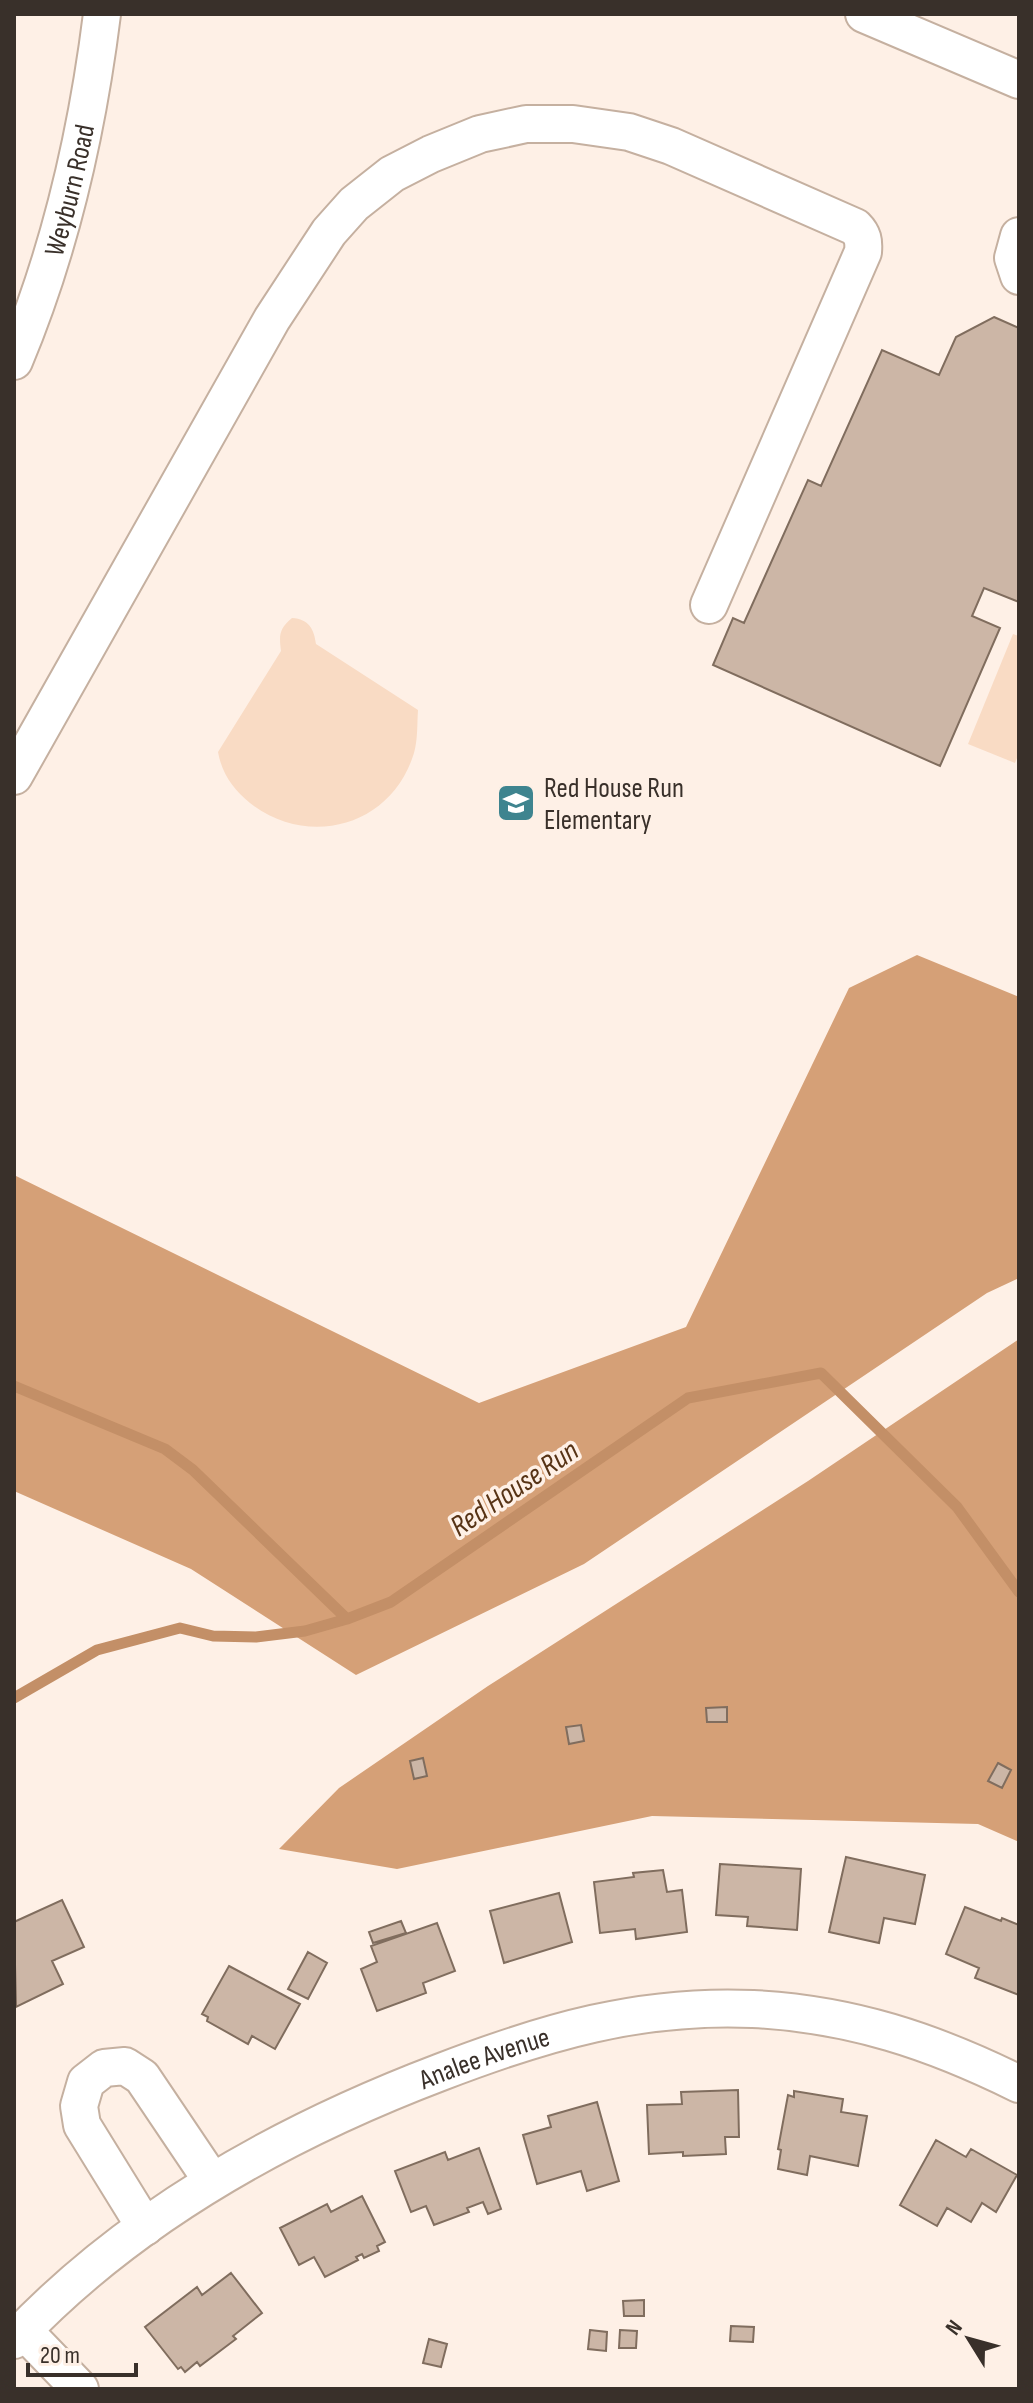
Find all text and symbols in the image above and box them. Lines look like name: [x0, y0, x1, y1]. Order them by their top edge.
street label: Weyburn Road: [38, 122, 102, 260]
place label: Red House Run Elementary: [544, 772, 684, 837]
school or university icon: Red House Run Elementary: [495, 782, 537, 824]
water label: Red House Run: [444, 1433, 585, 1545]
street label: Analee Avenue: [414, 2021, 554, 2097]
north arrow: [929, 2299, 1009, 2379]
text: N: [940, 2315, 969, 2341]
scale bar: [28, 2327, 136, 2377]
text: 20 m: [40, 2341, 80, 2370]

